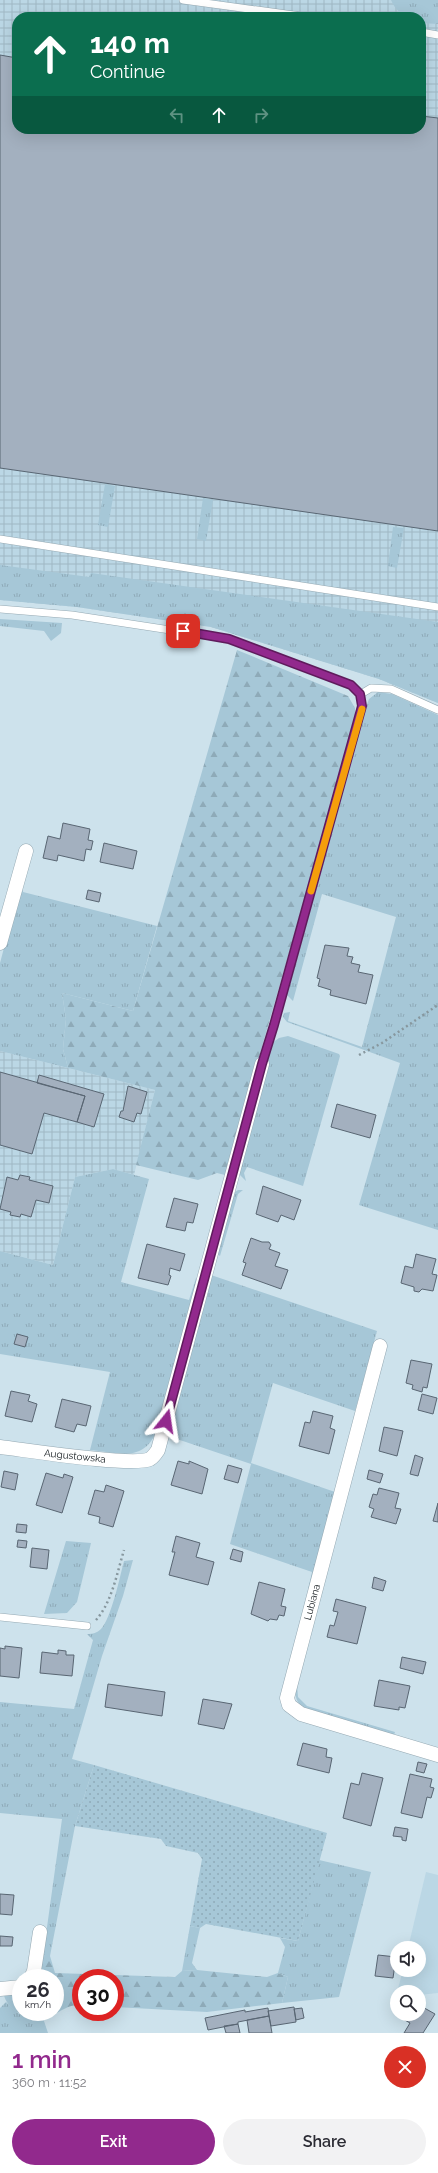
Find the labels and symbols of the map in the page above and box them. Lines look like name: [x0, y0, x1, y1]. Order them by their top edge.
pin: [166, 614, 200, 648]
position arrow: [145, 1400, 187, 1442]
street label: Augustowska: [44, 1447, 106, 1465]
street label: Lubiana: [302, 1583, 322, 1621]
speed limit sign: 30: [72, 1969, 124, 2021]

